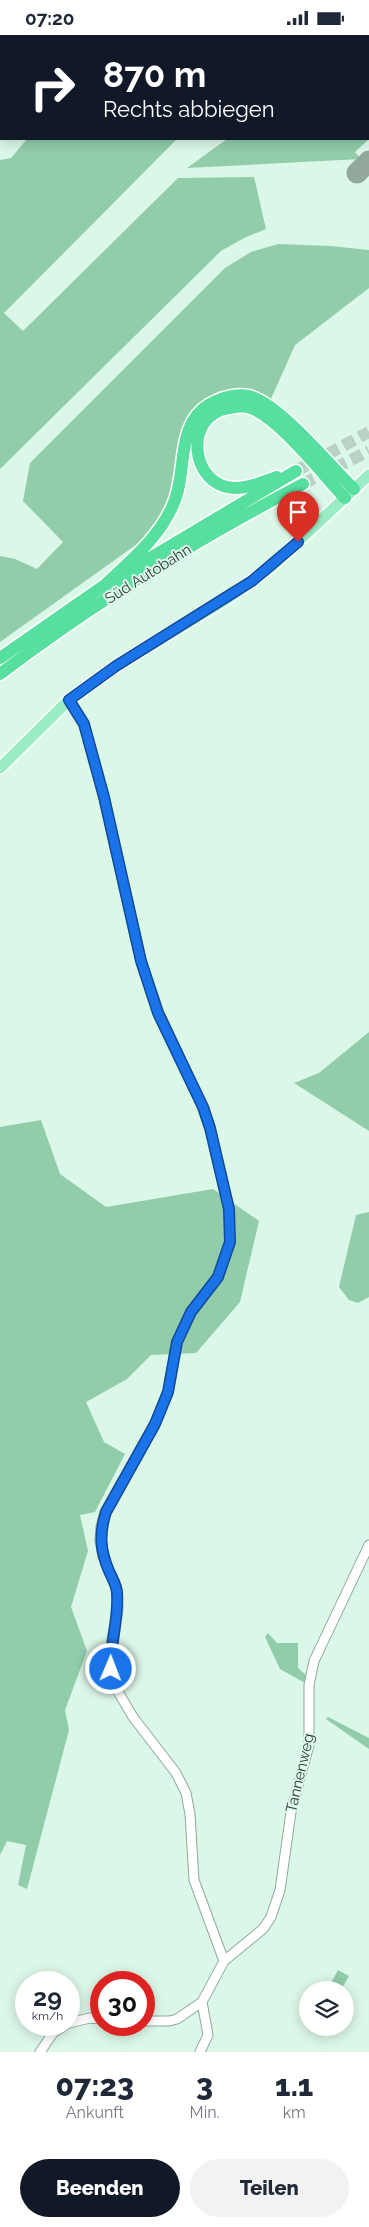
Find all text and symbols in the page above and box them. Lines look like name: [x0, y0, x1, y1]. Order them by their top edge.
text: 07:20: [25, 7, 74, 29]
text: 870 m: [103, 54, 206, 95]
icon: right: [20, 55, 85, 120]
text: Rechts abbiegen: [103, 96, 275, 122]
pin: [277, 491, 319, 542]
icon: arrive: [284, 498, 312, 526]
street label: Süd Autobahn: [102, 540, 194, 608]
position arrow: [84, 1642, 136, 1694]
street label: Tannenweg: [282, 1732, 318, 1814]
speed limit sign: 30: [90, 1971, 155, 2036]
map controls: [299, 1981, 354, 2036]
button: layers: [299, 1981, 354, 2036]
text: 29: [33, 1982, 62, 2012]
text: km/h: [32, 2009, 63, 2023]
text: 07:23: [56, 2068, 134, 2103]
text: 3: [196, 2068, 213, 2103]
text: 1.1: [275, 2068, 313, 2103]
text: Ankunft: [66, 2103, 124, 2122]
text: Min.: [190, 2103, 219, 2122]
text: km: [283, 2103, 306, 2122]
button: Beenden: [20, 2159, 180, 2217]
button: Teilen: [190, 2159, 349, 2217]

